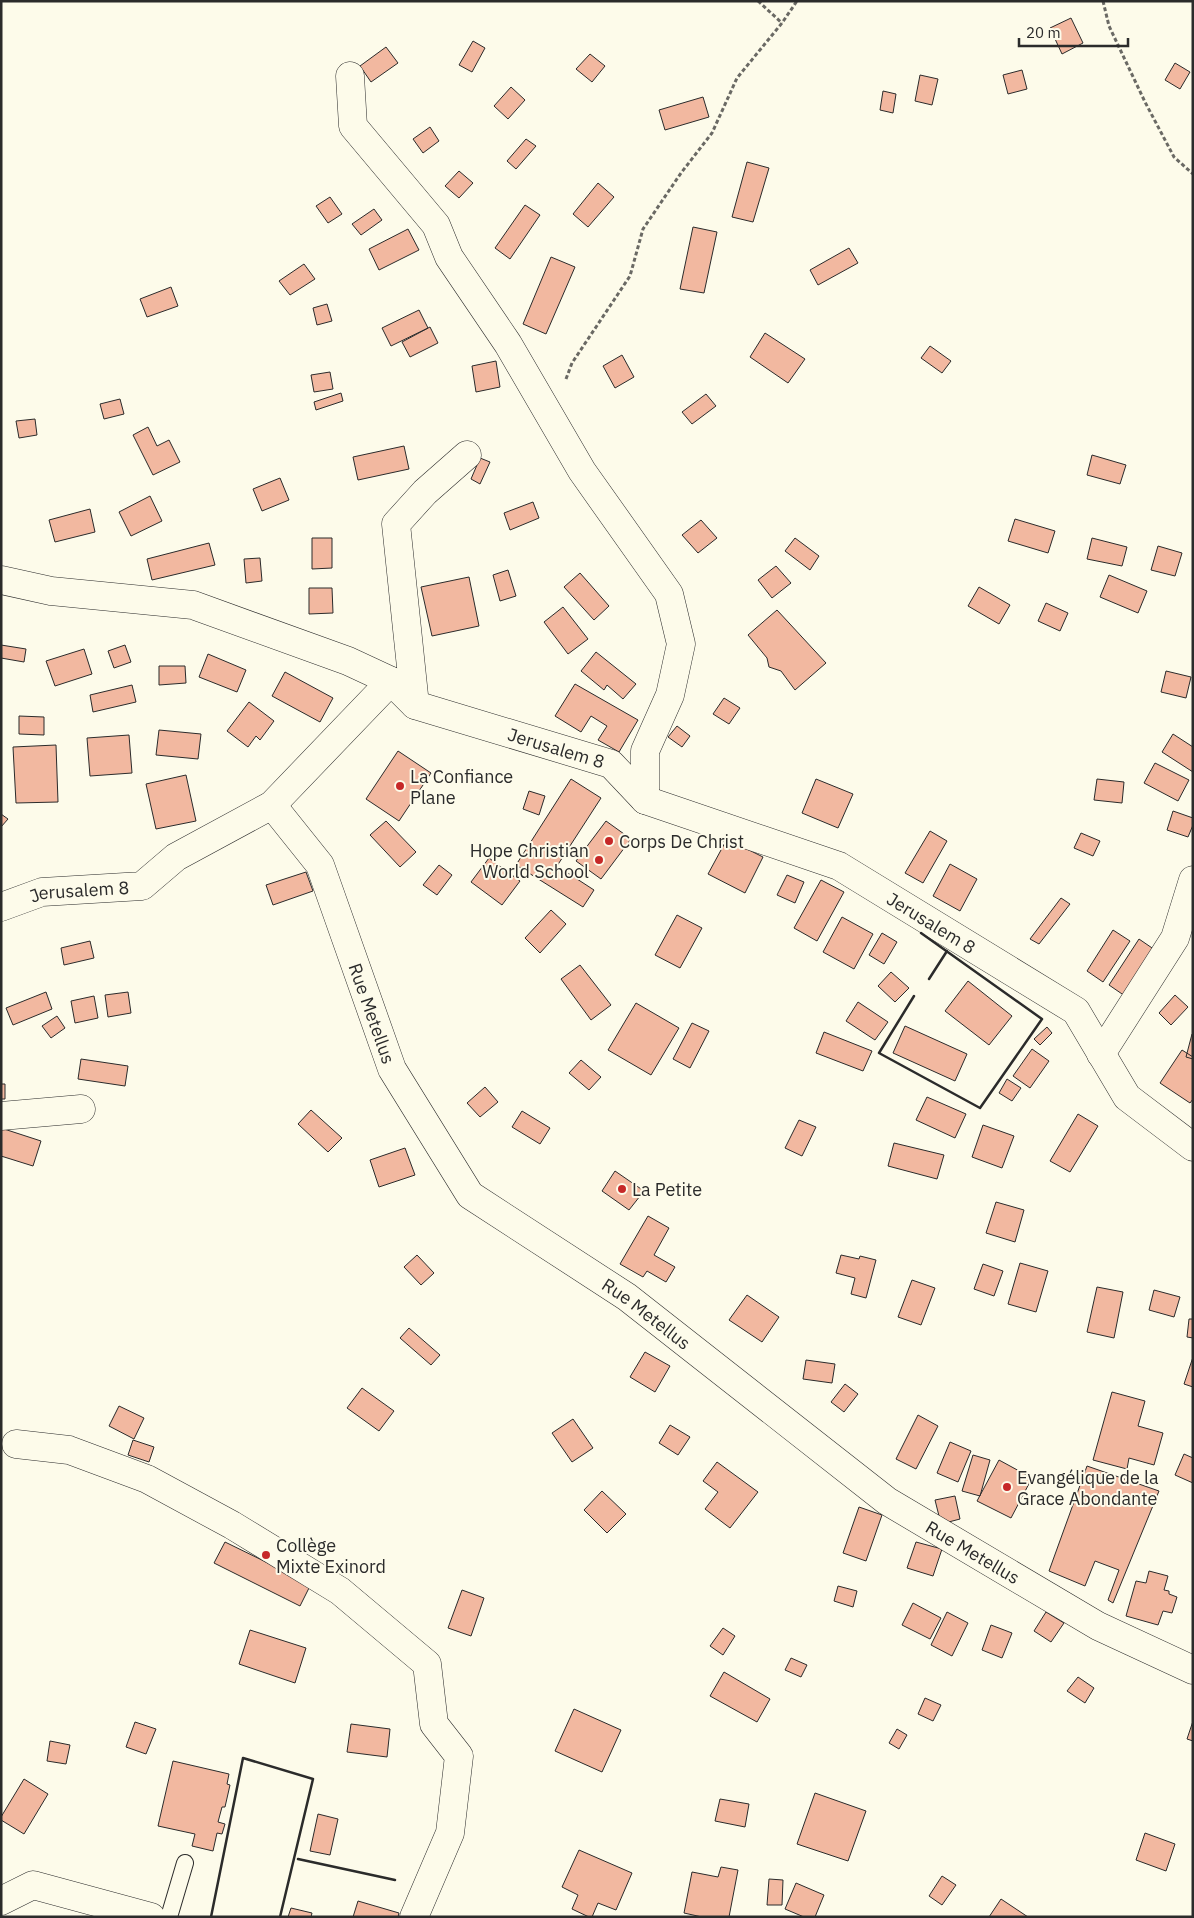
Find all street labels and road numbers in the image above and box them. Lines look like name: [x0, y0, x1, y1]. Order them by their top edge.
street label: Jerusalem 8: [505, 722, 607, 773]
street label: Jerusalem 8: [26, 875, 130, 907]
street label: Jerusalem 8: [883, 887, 980, 958]
street label: Rue Metellus: [344, 960, 401, 1067]
street label: Rue Metellus: [598, 1273, 696, 1354]
street label: Rue Metellus: [922, 1515, 1024, 1589]

